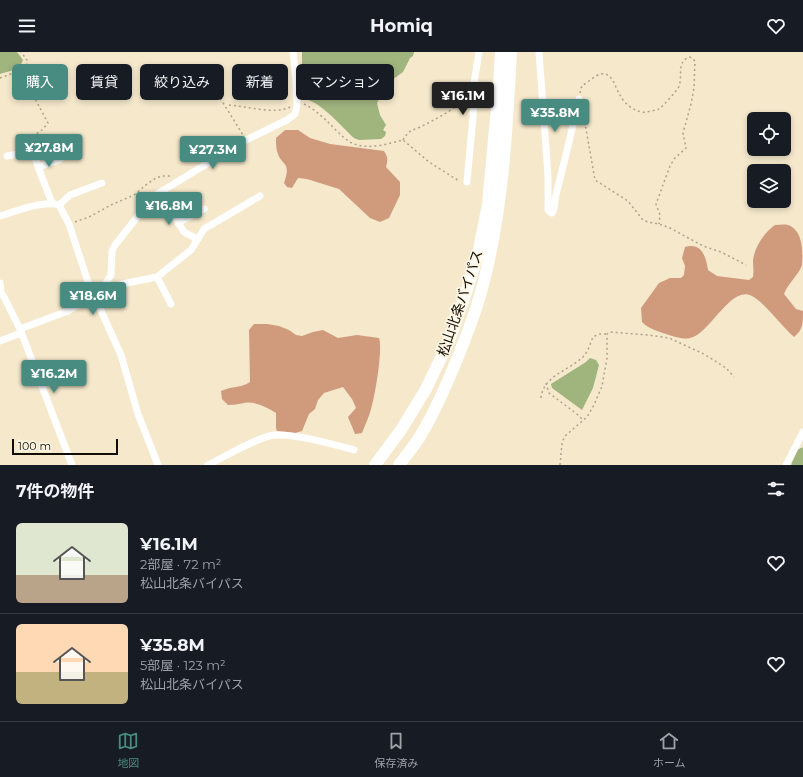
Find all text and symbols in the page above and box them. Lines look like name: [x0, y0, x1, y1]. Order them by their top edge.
icon: menu: [16, 15, 38, 37]
text: Homiq: [370, 15, 433, 37]
icon: heart: [765, 15, 787, 37]
chip: 購入: [12, 64, 68, 100]
chip: 賃貸: [76, 64, 132, 100]
chip: 絞り込み: [140, 64, 224, 100]
chip: 新着: [232, 64, 288, 100]
chip: マンション: [296, 64, 394, 100]
pin: ¥16.1M: [430, 82, 496, 116]
text: ¥16.1M: [441, 87, 485, 103]
pin: ¥35.8M: [522, 99, 588, 133]
text: ¥35.8M: [530, 104, 580, 120]
map controls: [747, 112, 791, 208]
button: locate: [747, 112, 791, 156]
pin: ¥27.8M: [16, 134, 82, 168]
pin: ¥27.3M: [180, 136, 246, 170]
text: ¥27.8M: [24, 139, 74, 155]
text: ¥27.3M: [189, 141, 237, 157]
button: layers: [747, 164, 791, 208]
pin: ¥16.8M: [136, 192, 202, 226]
text: ¥16.8M: [145, 197, 193, 213]
street label: 松山北条バイパス: [433, 247, 487, 359]
pin: ¥18.6M: [60, 282, 126, 316]
text: ¥18.6M: [69, 287, 117, 303]
pin: ¥16.2M: [21, 360, 87, 394]
text: ¥16.2M: [30, 365, 78, 381]
scale bar: [12, 437, 118, 456]
text: 100 m: [18, 439, 51, 453]
icon: filters: [765, 478, 787, 500]
text: 7件の物件: [16, 481, 95, 501]
text: ¥16.1M: [140, 534, 198, 554]
icon: home: [48, 539, 96, 587]
icon: heart: [765, 552, 787, 574]
text: 2部屋 · 72 m²: [140, 556, 221, 572]
text: 松山北条バイパス: [140, 575, 244, 591]
text: ¥35.8M: [140, 635, 205, 655]
icon: home: [48, 640, 96, 688]
icon: heart: [765, 653, 787, 675]
text: 5部屋 · 123 m²: [140, 657, 226, 673]
text: 松山北条バイパス: [140, 676, 244, 692]
tab: 地図: [117, 730, 139, 770]
tab: 保存済み: [374, 730, 418, 770]
tab: ホーム: [653, 730, 686, 770]

